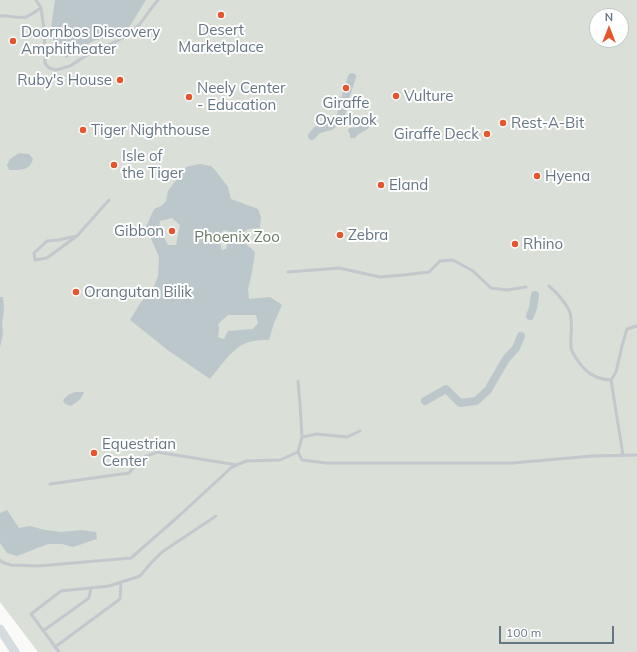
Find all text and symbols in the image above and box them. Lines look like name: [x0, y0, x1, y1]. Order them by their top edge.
north arrow: [589, 8, 629, 48]
marker: Desert Marketplace: [216, 10, 226, 20]
text: N: [605, 10, 613, 24]
place label: Desert Marketplace: [178, 21, 264, 56]
place label: Doornbos Discovery Amphitheater: [21, 23, 160, 58]
marker: Doornbos Discovery Amphitheater: [8, 36, 18, 46]
place label: Ruby's House: [17, 71, 112, 89]
marker: Ruby's House: [115, 75, 125, 85]
place label: Neely Center - Education: [197, 79, 285, 114]
marker: Giraffe Overlook: [341, 83, 351, 93]
place label: Vulture: [404, 87, 453, 105]
marker: Vulture: [391, 91, 401, 101]
marker: Neely Center - Education: [184, 92, 194, 102]
place label: Giraffe Overlook: [315, 94, 377, 129]
place label: Rest-A-Bit: [511, 114, 584, 132]
marker: Rest-A-Bit: [498, 118, 508, 128]
place label: Tiger Nighthouse: [91, 121, 210, 139]
marker: Tiger Nighthouse: [78, 125, 88, 135]
place label: Giraffe Deck: [394, 125, 479, 143]
marker: Giraffe Deck: [482, 129, 492, 139]
place label: Isle of the Tiger: [122, 147, 183, 182]
marker: Isle of the Tiger: [109, 160, 119, 170]
place label: Hyena: [545, 167, 590, 185]
marker: Hyena: [532, 171, 542, 181]
place label: Eland: [389, 176, 428, 194]
marker: Eland: [376, 180, 386, 190]
place label: Gibbon: [114, 222, 164, 240]
marker: Gibbon: [167, 226, 177, 236]
place label: Zebra: [348, 226, 388, 244]
park label: Phoenix Zoo: [194, 228, 280, 246]
marker: Zebra: [335, 230, 345, 240]
place label: Rhino: [523, 235, 563, 253]
marker: Rhino: [510, 239, 520, 249]
place label: Orangutan Bilik: [84, 283, 192, 301]
marker: Orangutan Bilik: [71, 287, 81, 297]
place label: Equestrian Center: [102, 435, 176, 470]
marker: Equestrian Center: [89, 448, 99, 458]
scale bar: [501, 618, 616, 644]
text: 100 m: [506, 625, 541, 640]

